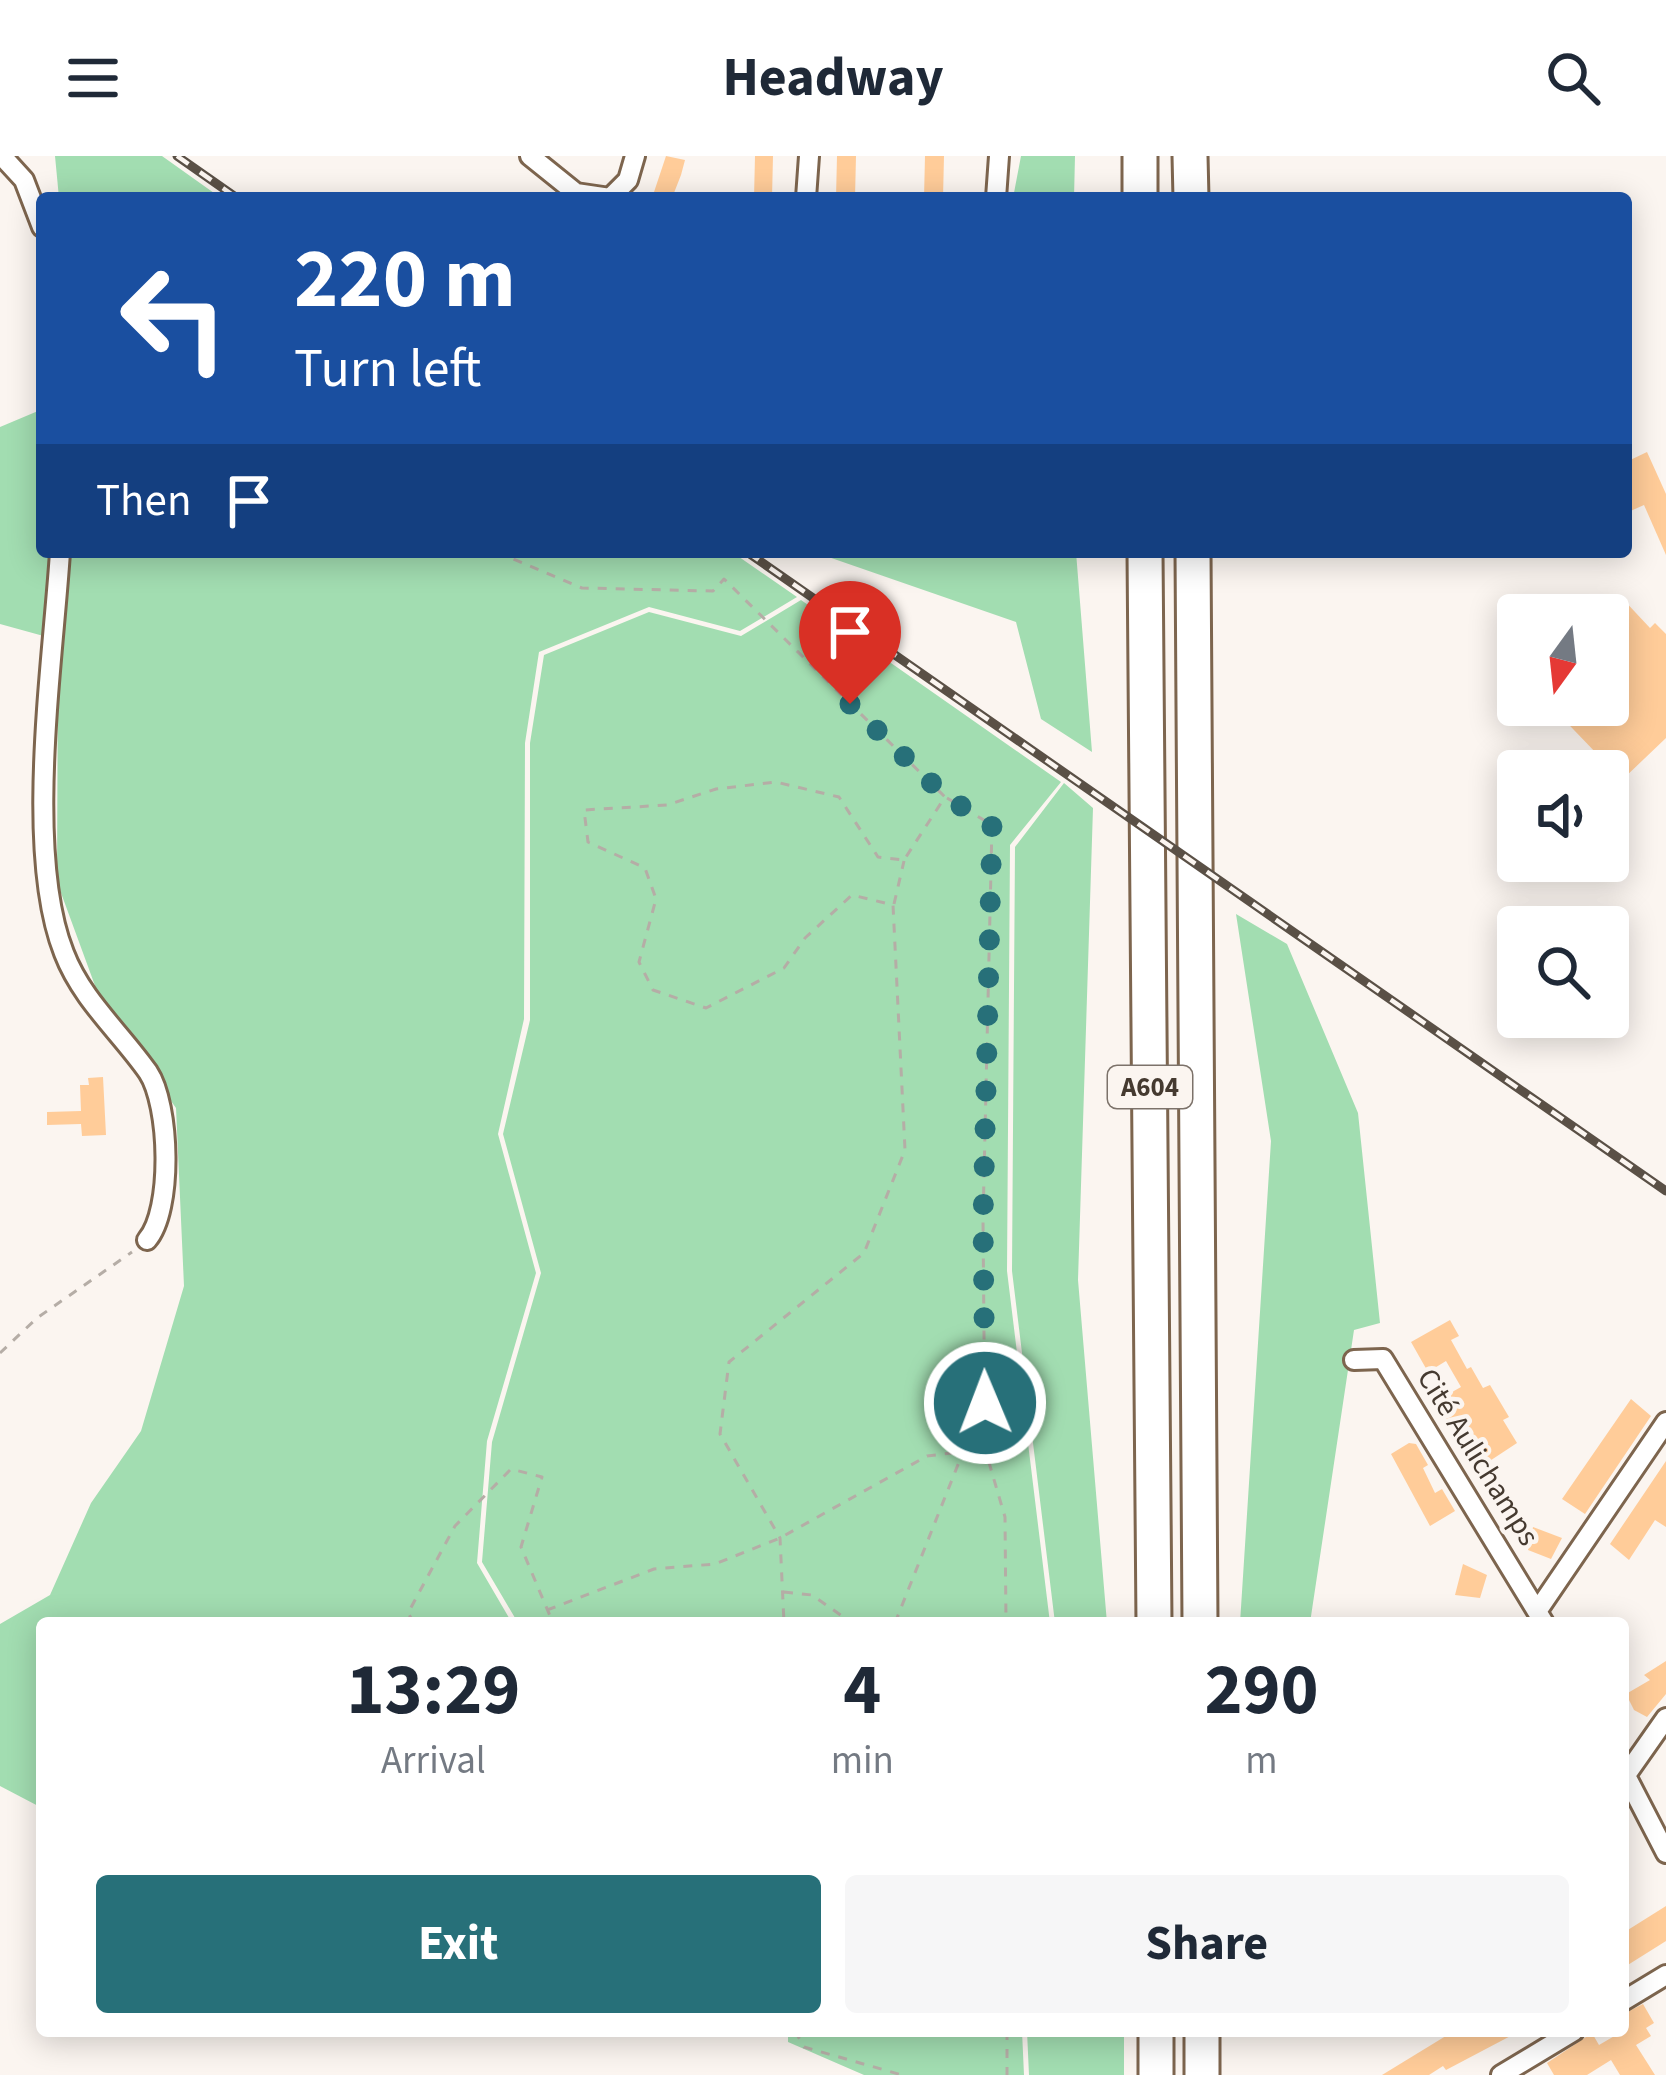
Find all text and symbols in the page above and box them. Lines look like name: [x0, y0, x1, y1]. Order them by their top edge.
text: Headway: [722, 40, 944, 117]
icon: menu: [60, 45, 126, 111]
icon: search: [1540, 45, 1606, 111]
text: 220 m: [294, 220, 516, 340]
icon: left: [96, 240, 252, 396]
text: Turn left: [294, 331, 481, 408]
icon: arrive: [216, 468, 282, 534]
text: Then: [96, 469, 192, 533]
pin: [799, 581, 901, 704]
north arrow: [1497, 594, 1629, 726]
map controls: [1497, 594, 1629, 1038]
icon: arrive: [817, 599, 883, 665]
button: sound: [1497, 750, 1629, 882]
button: search: [1497, 906, 1629, 1038]
road number: A604: [1108, 1066, 1192, 1108]
position arrow: [922, 1340, 1048, 1466]
street label: Cité Aulichamps: [1406, 1360, 1550, 1554]
text: 13:29: [347, 1639, 520, 1742]
text: 4: [843, 1639, 881, 1742]
text: 290: [1204, 1639, 1319, 1742]
text: Arrival: [381, 1733, 486, 1789]
text: min: [831, 1733, 894, 1789]
text: m: [1245, 1733, 1278, 1789]
button: Exit: [96, 1875, 821, 2013]
button: Share: [845, 1875, 1569, 2013]

